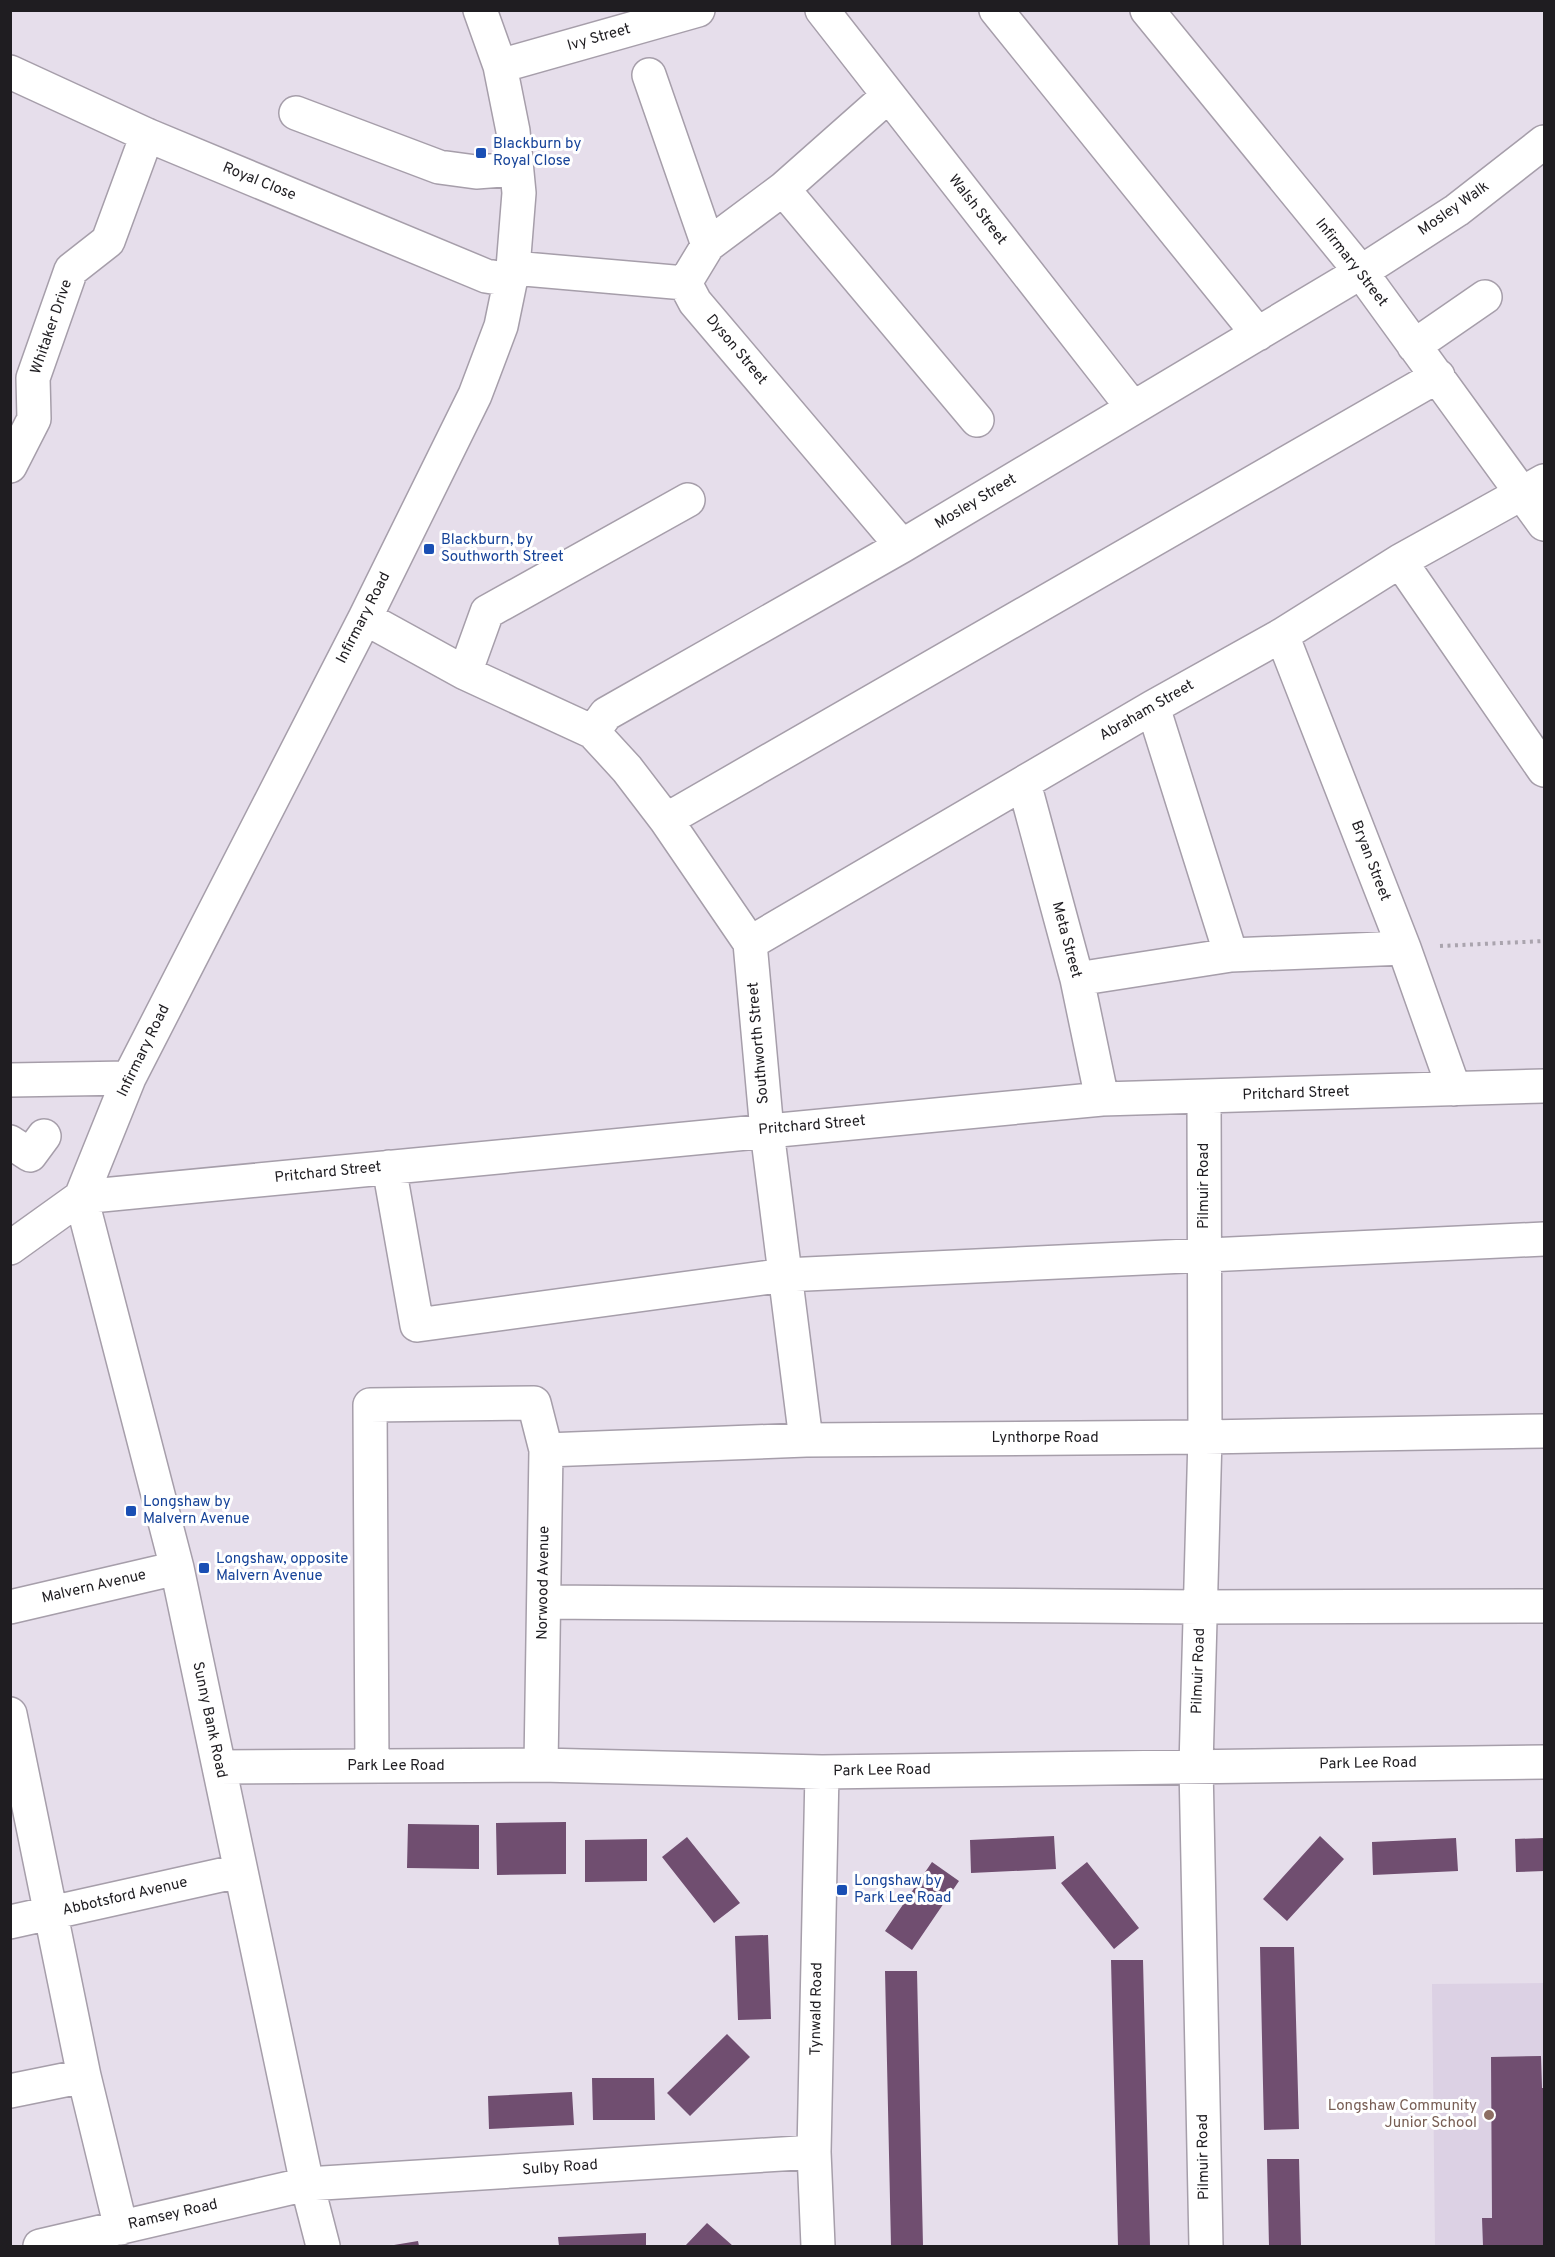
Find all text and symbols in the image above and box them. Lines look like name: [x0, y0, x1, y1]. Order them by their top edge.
street label: Ivy Street: [565, 20, 633, 56]
place label: Blackburn by Royal Close: [493, 135, 581, 171]
marker: Blackburn by Royal Close: [474, 146, 488, 160]
street label: Royal Close: [219, 159, 299, 205]
street label: Walsh Street: [944, 171, 1010, 249]
street label: Mosley Walk: [1415, 178, 1493, 240]
street label: Infirmary Street: [1311, 215, 1391, 311]
street label: Whitaker Drive: [27, 277, 77, 377]
street label: Dyson Street: [701, 311, 771, 389]
street label: Mosley Street: [932, 470, 1020, 534]
place label: Blackburn, by Southworth Street: [441, 531, 564, 567]
marker: Blackburn, by Southworth Street: [422, 542, 436, 556]
street label: Infirmary Road: [333, 569, 395, 667]
street label: Abraham Street: [1096, 676, 1198, 746]
street label: Bryan Street: [1346, 818, 1394, 904]
street label: Meta Street: [1047, 900, 1085, 980]
street label: Southworth Street: [744, 981, 774, 1105]
street label: Infirmary Road: [113, 1002, 175, 1100]
street label: Pritchard Street: [1242, 1083, 1350, 1105]
street label: Pritchard Street: [758, 1112, 866, 1140]
street label: Pilmuir Road: [1195, 1143, 1214, 1229]
street label: Pritchard Street: [274, 1158, 382, 1188]
street label: Lynthorpe Road: [991, 1429, 1099, 1448]
place label: Longshaw by Malvern Avenue: [143, 1493, 250, 1529]
marker: Longshaw by Malvern Avenue: [124, 1504, 138, 1518]
street label: Norwood Avenue: [534, 1526, 554, 1640]
place label: Longshaw, opposite Malvern Avenue: [216, 1550, 348, 1586]
marker: Longshaw, opposite Malvern Avenue: [197, 1561, 211, 1575]
street label: Malvern Avenue: [40, 1566, 148, 1608]
street label: Pilmuir Road: [1188, 1628, 1210, 1714]
street label: Sunny Bank Road: [187, 1660, 231, 1780]
street label: Park Lee Road: [1319, 1754, 1417, 1774]
street label: Park Lee Road: [347, 1757, 445, 1776]
street label: Park Lee Road: [833, 1761, 931, 1781]
place label: Longshaw by Park Lee Road: [854, 1872, 952, 1908]
street label: Abbotsford Avenue: [61, 1873, 189, 1921]
marker: Longshaw by Park Lee Road: [835, 1883, 849, 1897]
street label: Tynwald Road: [807, 1962, 827, 2056]
place label: Longshaw Community Junior School: [1328, 2097, 1477, 2133]
marker: Longshaw Community Junior School: [1482, 2108, 1496, 2122]
street label: Pilmuir Road: [1194, 2114, 1214, 2200]
street label: Sulby Road: [521, 2156, 599, 2180]
street label: Ramsey Road: [126, 2195, 220, 2235]

